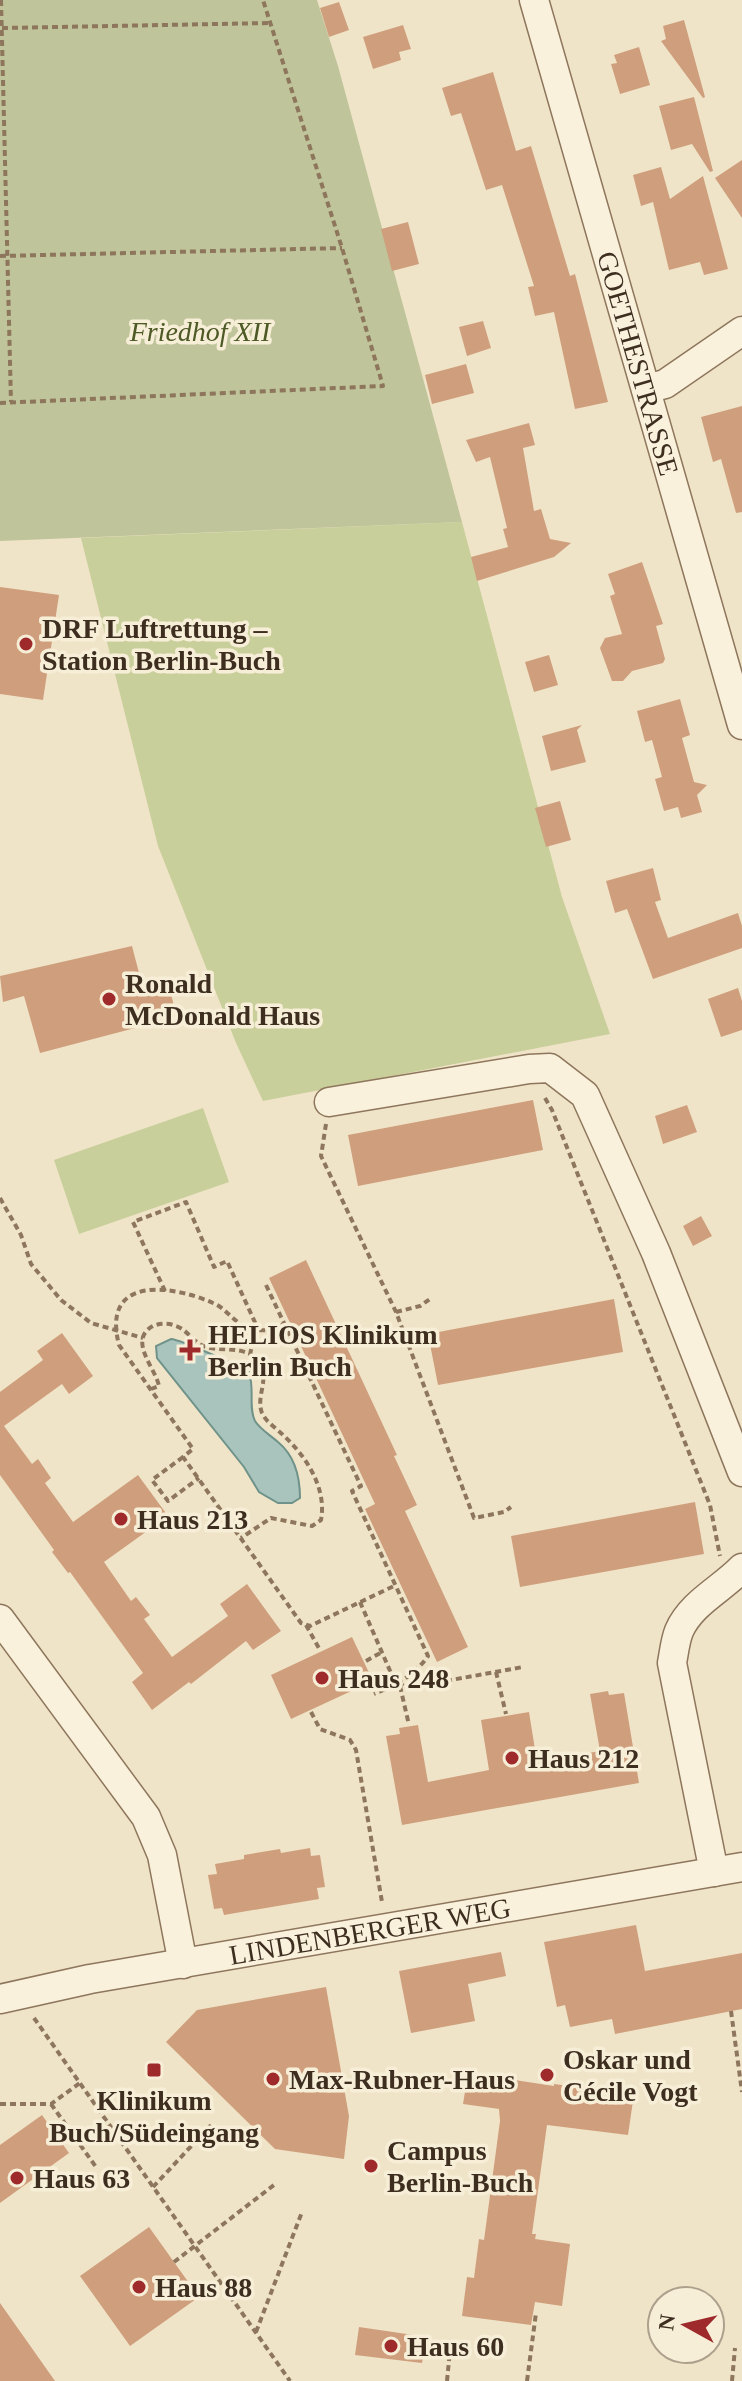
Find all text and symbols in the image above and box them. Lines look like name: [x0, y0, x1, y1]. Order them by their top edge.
street label: GOETHESTRASSE: [591, 248, 685, 479]
park label: Friedhof XII: [129, 316, 272, 347]
place label: DRF Luftrettung – Station Berlin-Buch: [42, 613, 281, 676]
marker: DRF Luftrettung – Station Berlin-Buch: [17, 635, 35, 653]
place label: Ronald McDonald Haus: [125, 968, 320, 1031]
marker: Ronald McDonald Haus: [100, 990, 118, 1008]
place label: HELIOS Klinikum Berlin Buch: [208, 1319, 438, 1382]
marker: HELIOS Klinikum Berlin Buch: [179, 1339, 201, 1361]
place label: Haus 213: [137, 1504, 248, 1535]
marker: Haus 213: [112, 1510, 130, 1528]
place label: Haus 248: [338, 1663, 449, 1694]
marker: Haus 248: [313, 1669, 331, 1687]
place label: Haus 212: [528, 1743, 639, 1774]
marker: Haus 212: [503, 1749, 521, 1767]
street label: LINDENBERGER WEG: [227, 1892, 513, 1970]
place label: Oskar und Cécile Vogt: [563, 2044, 698, 2107]
marker: Klinikum Buch/Südeingang: [145, 2061, 163, 2079]
place label: Max-Rubner-Haus: [289, 2064, 515, 2095]
marker: Oskar und Cécile Vogt: [538, 2066, 556, 2084]
marker: Max-Rubner-Haus: [264, 2070, 282, 2088]
place label: Klinikum Buch/Südeingang: [49, 2085, 259, 2148]
place label: Campus Berlin-Buch: [387, 2135, 534, 2198]
marker: Campus Berlin-Buch: [362, 2157, 380, 2175]
place label: Haus 63: [33, 2163, 130, 2194]
marker: Haus 63: [8, 2169, 26, 2187]
place label: Haus 88: [155, 2272, 252, 2303]
marker: Haus 88: [130, 2278, 148, 2296]
north arrow: [646, 2285, 726, 2365]
text: N: [653, 2313, 680, 2332]
place label: Haus 60: [407, 2331, 504, 2362]
marker: Haus 60: [382, 2337, 400, 2355]

